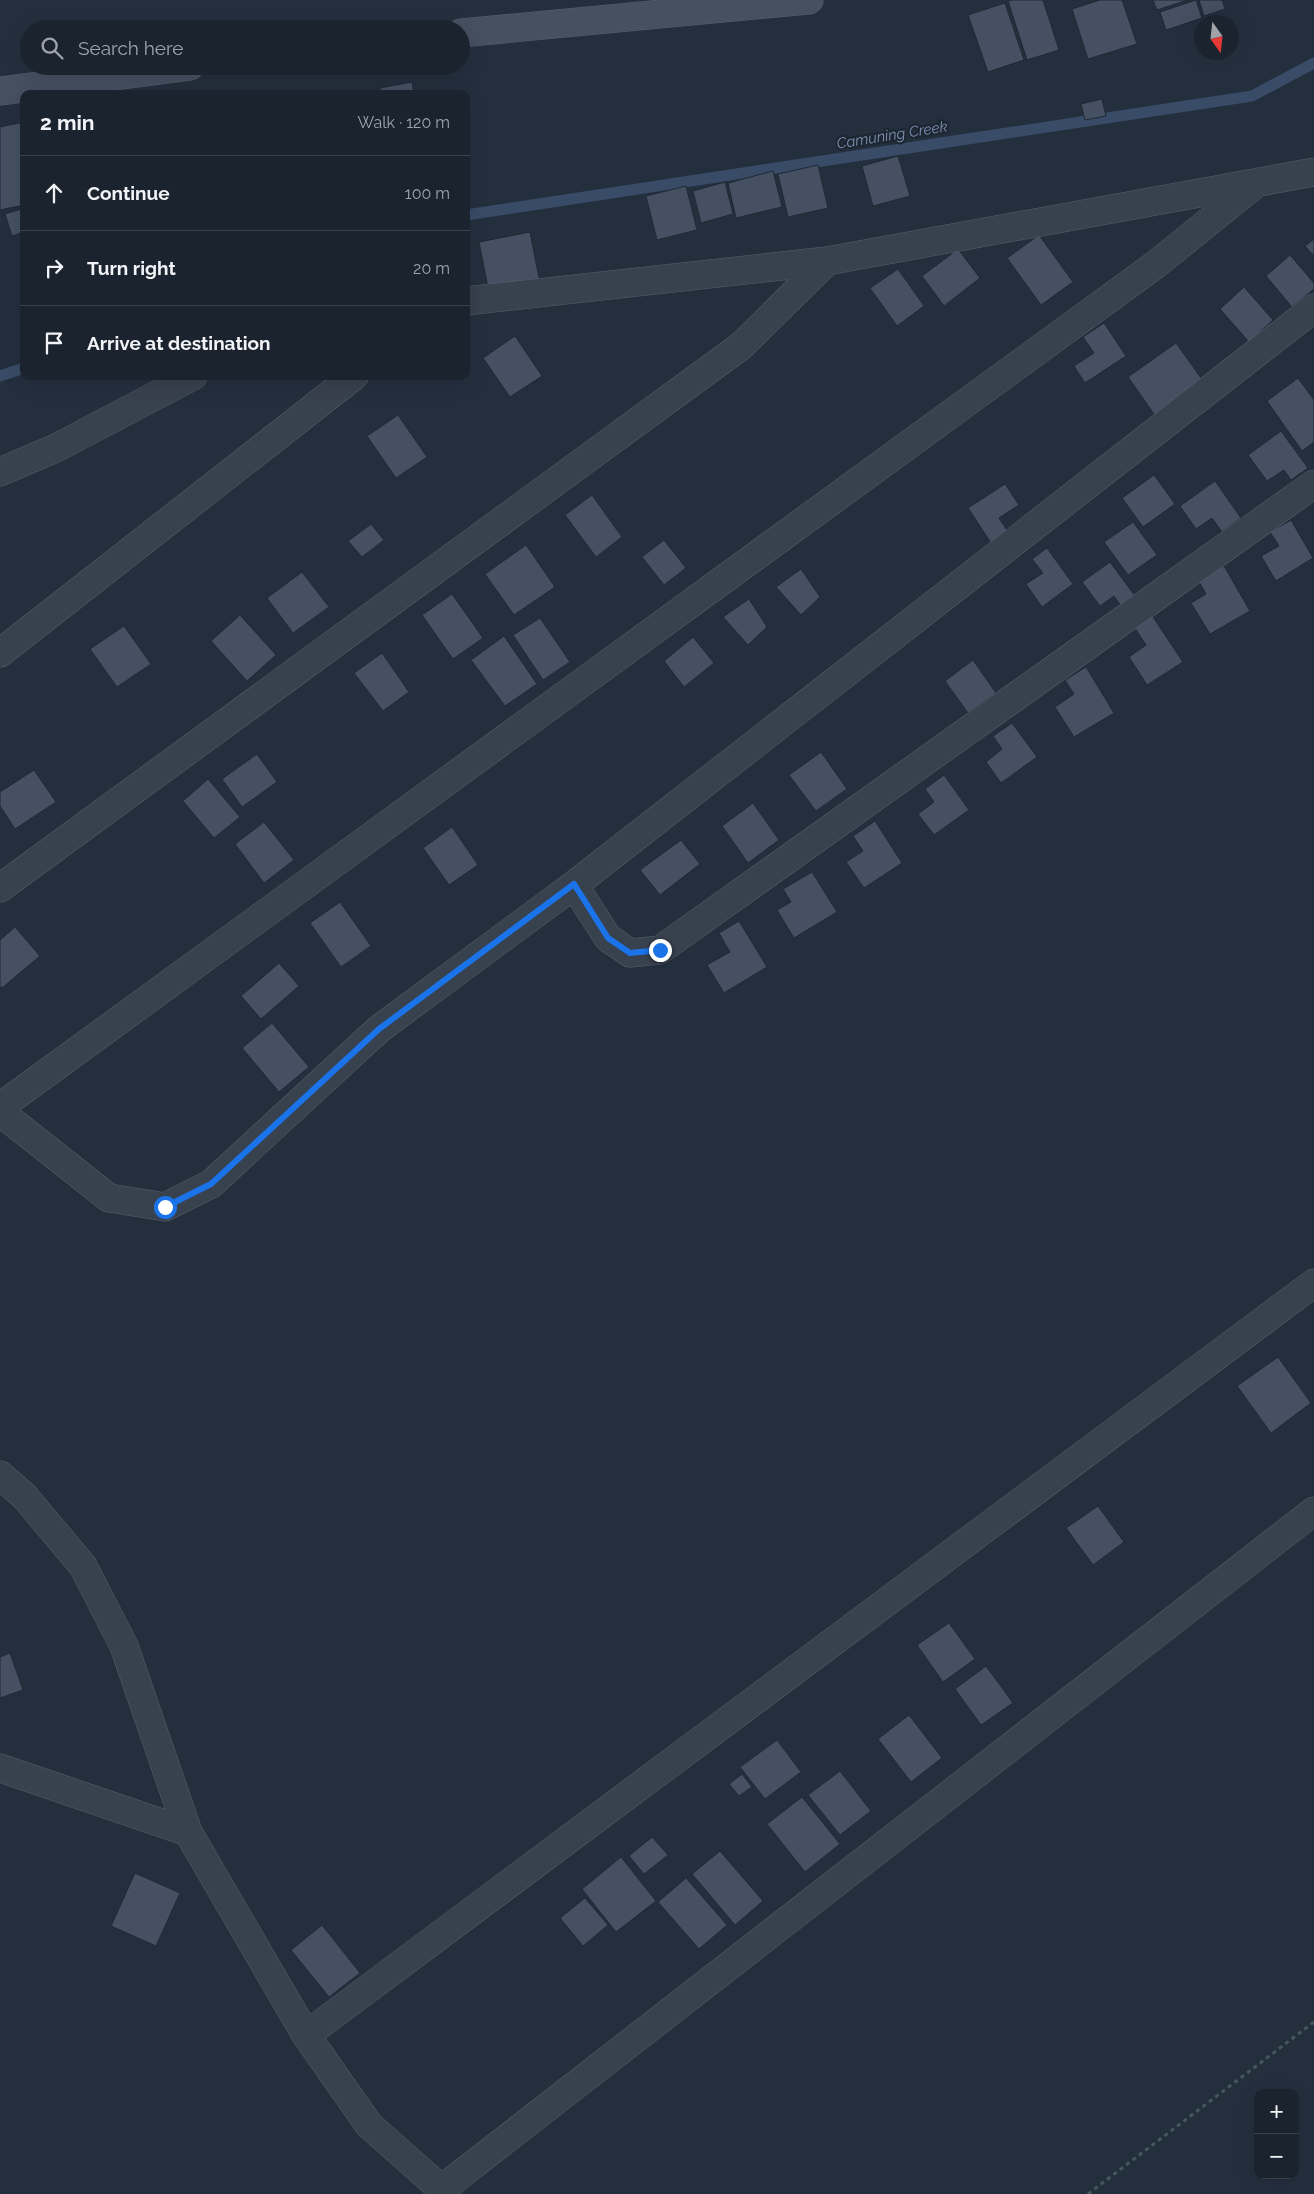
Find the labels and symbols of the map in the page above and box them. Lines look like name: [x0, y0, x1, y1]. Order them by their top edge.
north arrow: [1194, 15, 1239, 60]
water label: Camuning Creek: [835, 117, 949, 153]
route end: [649, 939, 672, 962]
route start: [154, 1196, 177, 1219]

